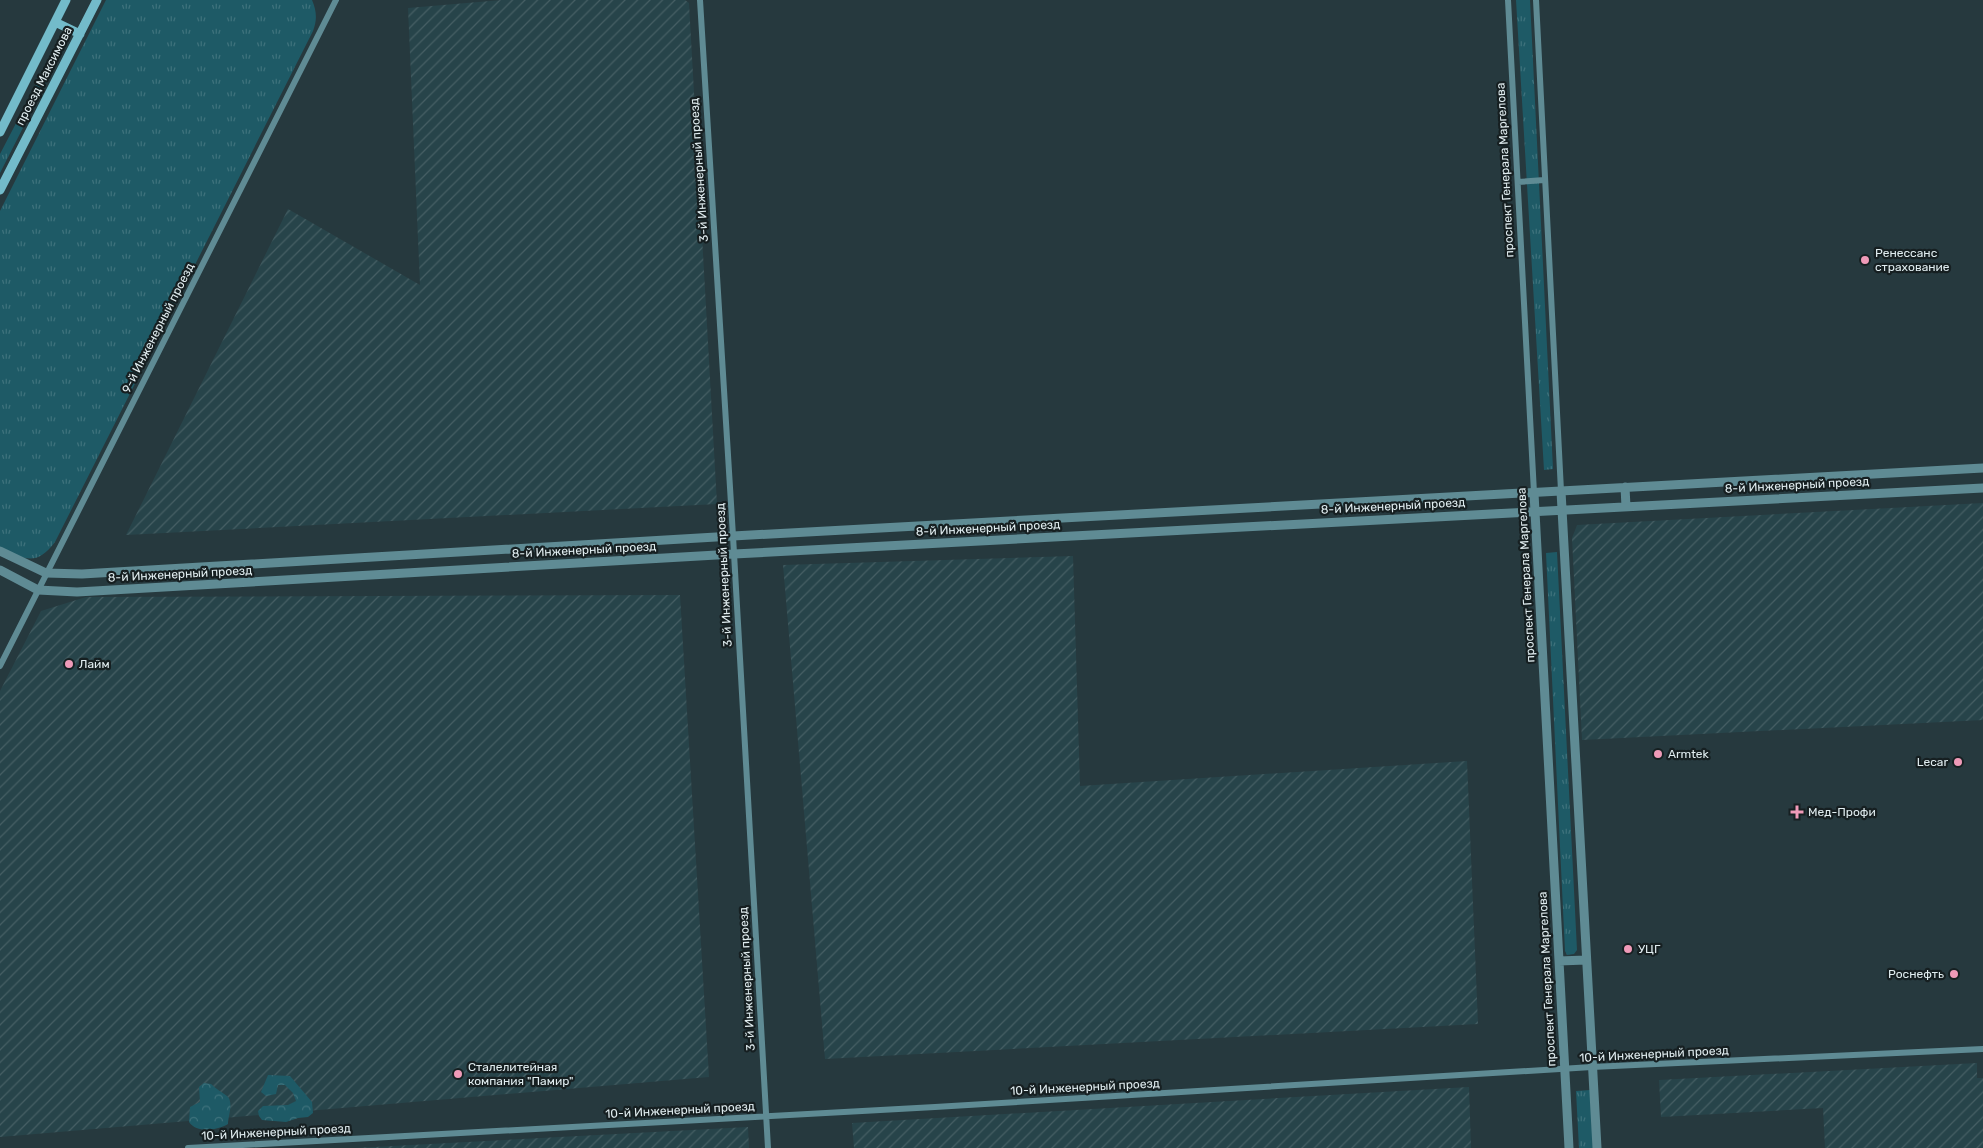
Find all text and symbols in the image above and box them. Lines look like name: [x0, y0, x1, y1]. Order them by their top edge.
street label: проезд Максимова: [13, 24, 75, 128]
street label: проспект Генерала Маргелова: [1493, 82, 1517, 258]
street label: 3-й Инженерный проезд: [687, 98, 711, 242]
place label: Ренессанс страхование: [1875, 246, 1950, 274]
marker: Ренессанс страхование: [1859, 254, 1871, 266]
street label: 9-й Инженерный проезд: [119, 261, 197, 395]
street label: 8-й Инженерный проезд: [1724, 474, 1870, 496]
street label: проспект Генерала Маргелова: [1514, 487, 1538, 663]
street label: 8-й Инженерный проезд: [1320, 495, 1466, 517]
street label: 3-й Инженерный проезд: [713, 503, 735, 647]
street label: 8-й Инженерный проезд: [915, 517, 1061, 539]
street label: 8-й Инженерный проезд: [511, 539, 657, 561]
street label: 8-й Инженерный проезд: [107, 563, 253, 585]
place label: Лайм: [79, 657, 110, 671]
marker: Лайм: [63, 658, 75, 670]
place label: Armtek: [1668, 747, 1710, 761]
marker: Armtek: [1652, 748, 1664, 760]
place label: Lecar: [1917, 755, 1948, 769]
marker: Lecar: [1952, 756, 1964, 768]
marker: Мед-Профи: [1790, 805, 1804, 819]
place label: Мед-Профи: [1808, 805, 1876, 819]
street label: проспект Генерала Маргелова: [1535, 891, 1559, 1067]
street label: 3-й Инженерный проезд: [736, 907, 758, 1051]
place label: УЦГ: [1638, 942, 1661, 956]
marker: УЦГ: [1622, 943, 1634, 955]
place label: Роснефть: [1888, 967, 1944, 981]
marker: Роснефть: [1948, 968, 1960, 980]
street label: 10-й Инженерный проезд: [1579, 1043, 1729, 1065]
place label: Сталелитейная компания "Памир": [468, 1060, 574, 1088]
marker: Сталелитейная компания "Памир": [452, 1068, 464, 1080]
street label: 10-й Инженерный проезд: [1010, 1076, 1160, 1098]
street label: 10-й Инженерный проезд: [605, 1099, 755, 1121]
street label: 10-й Инженерный проезд: [201, 1121, 351, 1143]

